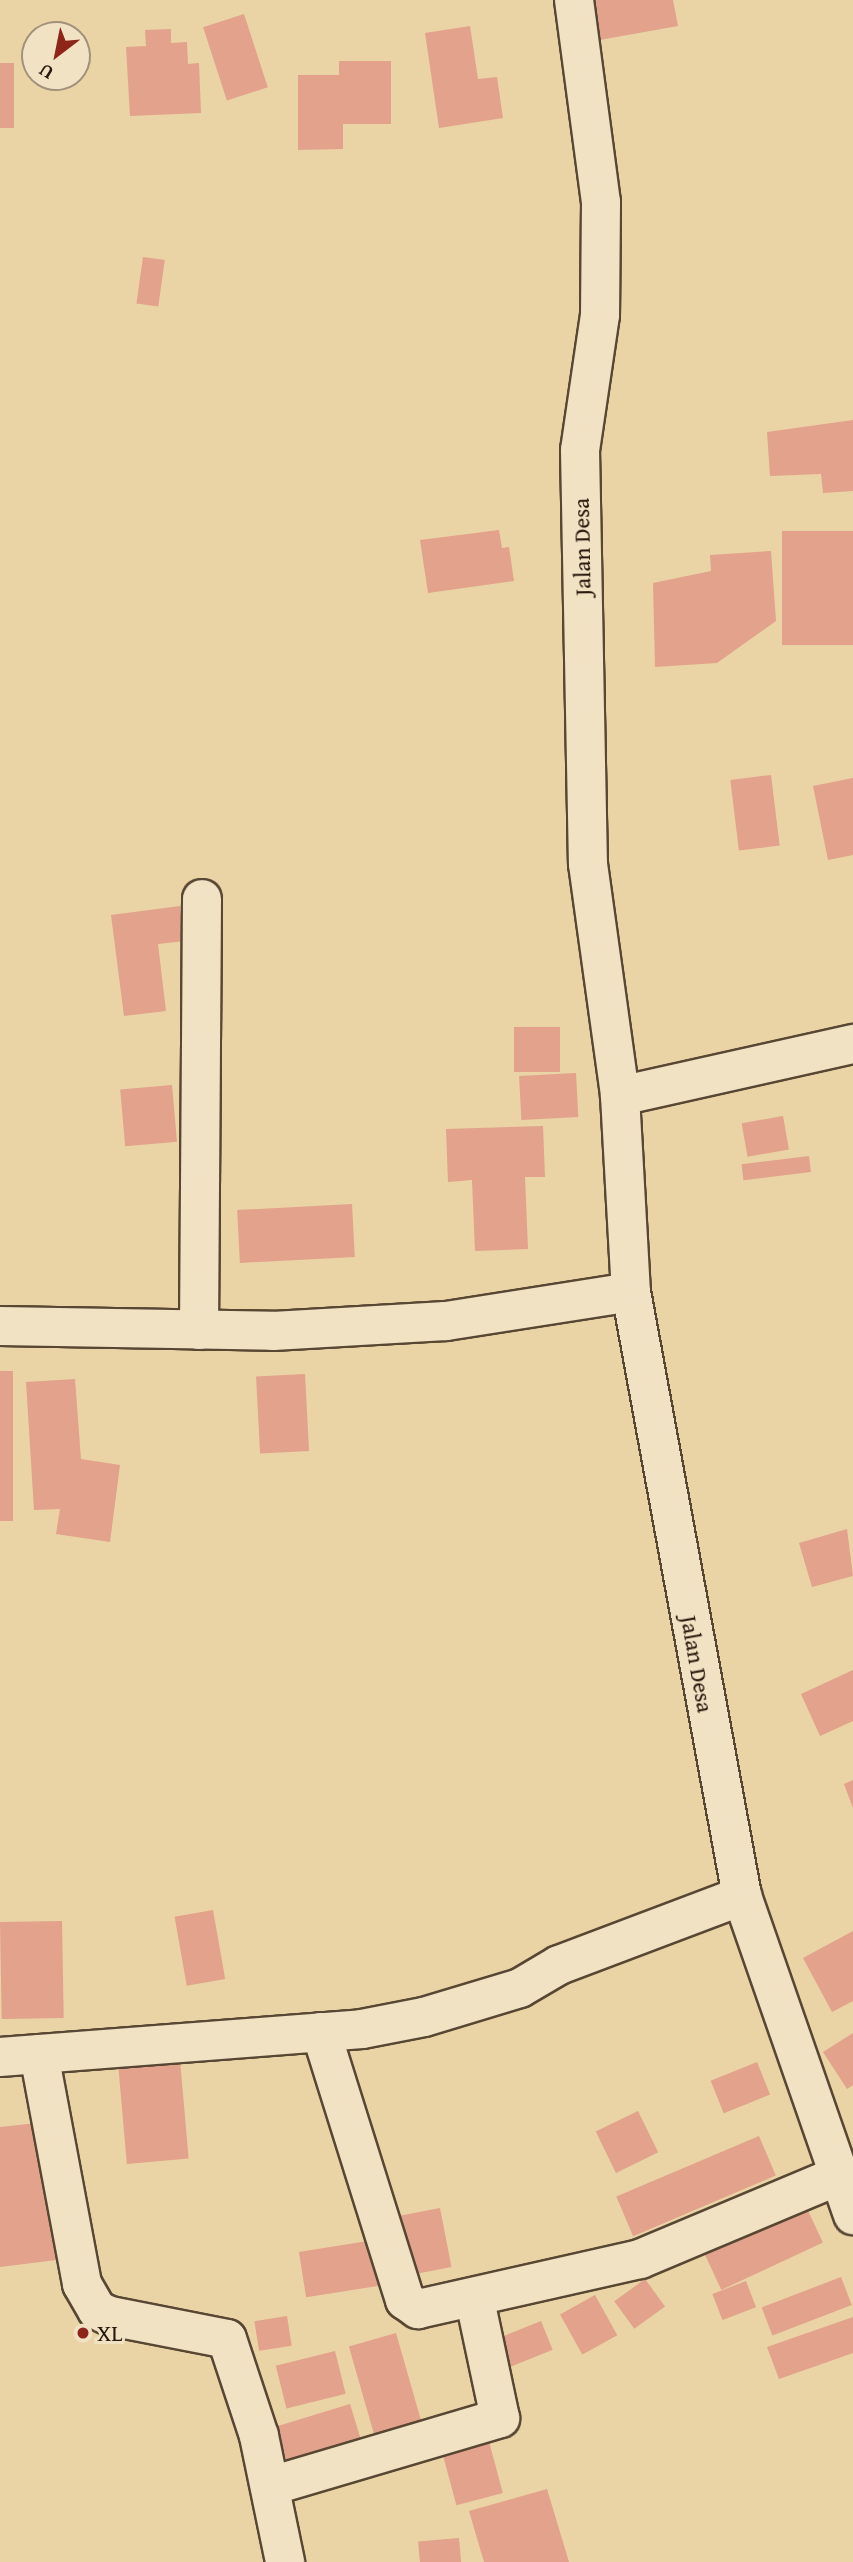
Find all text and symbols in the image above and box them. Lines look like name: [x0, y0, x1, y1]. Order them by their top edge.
north arrow: [21, 21, 91, 91]
text: U: [33, 57, 59, 87]
street label: Jalan Desa: [567, 498, 597, 596]
street label: Jalan Desa: [675, 1613, 719, 1715]
place label: XL: [97, 2319, 122, 2347]
marker: XL: [75, 2325, 91, 2341]

